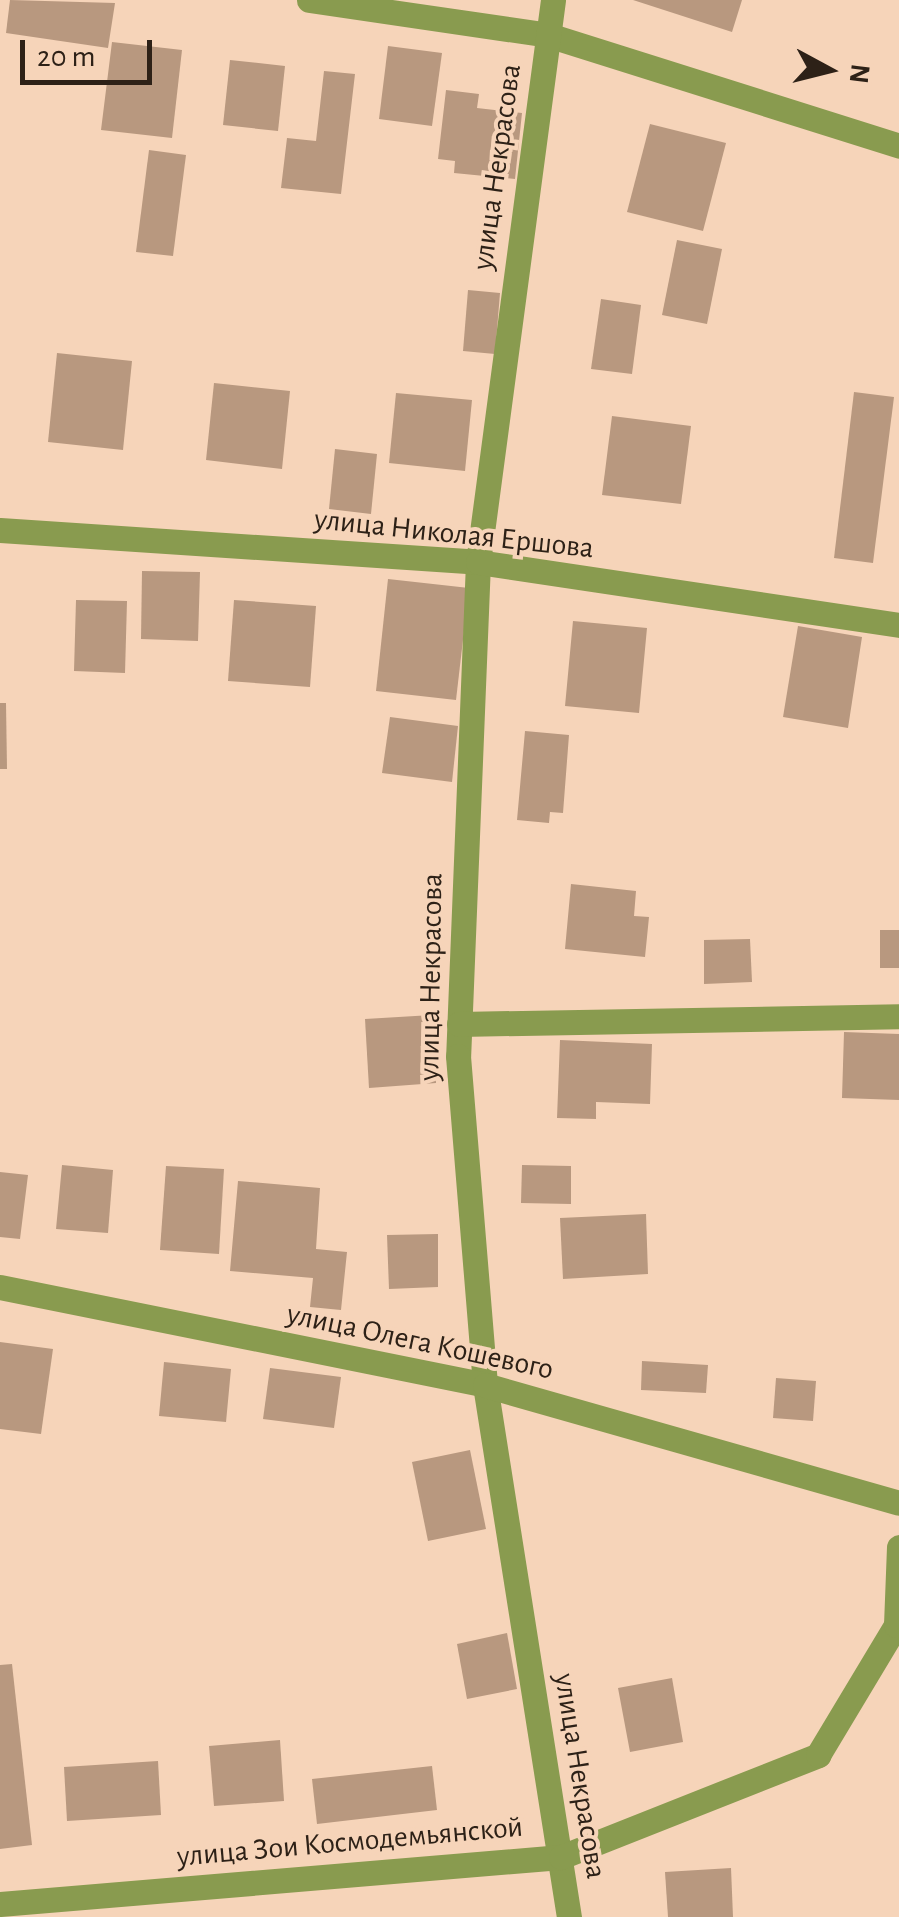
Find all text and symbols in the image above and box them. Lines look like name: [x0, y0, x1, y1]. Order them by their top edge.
scale bar: [25, 20, 158, 82]
north arrow: [779, 20, 879, 120]
text: 20 m: [37, 42, 95, 72]
street label: улица Некрасова: [465, 62, 529, 272]
text: N: [844, 62, 874, 85]
street label: улица Николая Ершова: [313, 501, 595, 567]
street label: улица Некрасова: [411, 873, 451, 1081]
street label: улица Олега Кошевого: [284, 1296, 556, 1388]
street label: улица Некрасова: [546, 1671, 614, 1881]
street label: улица Зои Космодемьянской: [176, 1809, 524, 1875]

